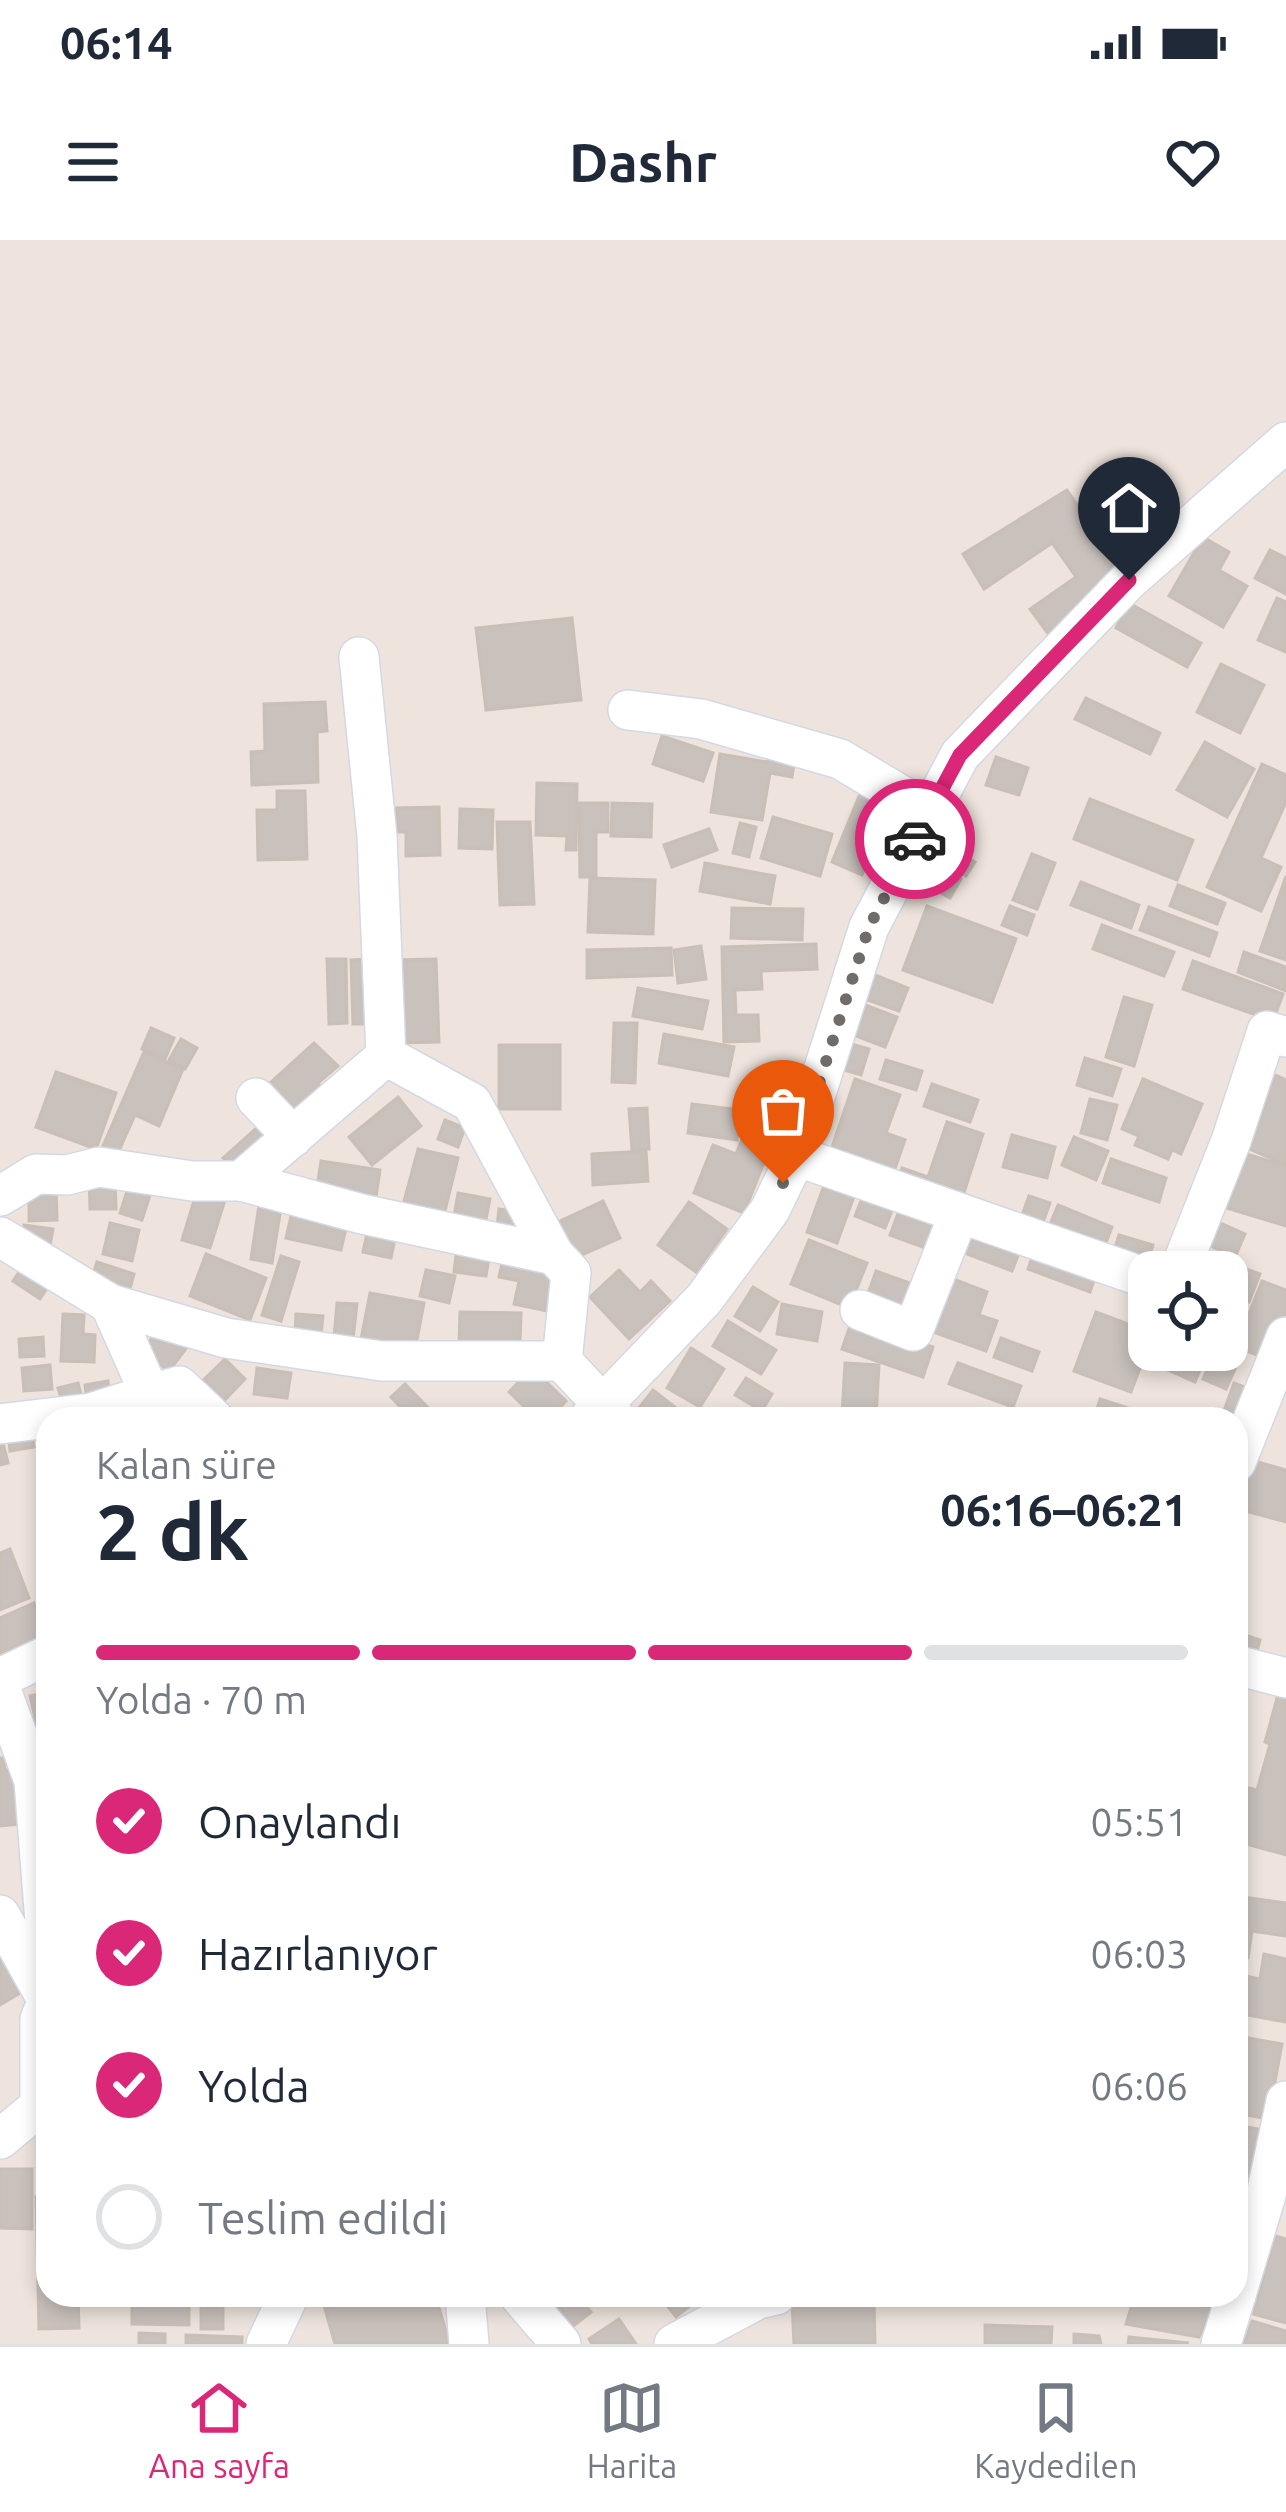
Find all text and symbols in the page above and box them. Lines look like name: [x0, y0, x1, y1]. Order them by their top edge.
text: 06:14: [60, 17, 173, 68]
icon: menu: [60, 129, 126, 195]
icon: heart: [1160, 129, 1226, 195]
text: Dashr: [569, 132, 717, 192]
pin: [1078, 457, 1180, 580]
icon: home: [1096, 475, 1162, 541]
courier: [855, 779, 975, 899]
icon: car: [882, 806, 948, 872]
pin: [732, 1060, 834, 1183]
icon: bag: [750, 1078, 816, 1144]
map controls: [1128, 1251, 1248, 1371]
button: locate: [1128, 1251, 1248, 1371]
text: Kalan süre: [96, 1443, 277, 1486]
text: 06:16–06:21: [940, 1484, 1188, 1535]
text: 2 dk: [96, 1487, 249, 1575]
text: Yolda · 70 m: [96, 1678, 307, 1721]
icon: check: [96, 1788, 162, 1854]
text: Onaylandı: [198, 1796, 401, 1847]
text: 05:51: [1090, 1800, 1188, 1843]
icon: check: [96, 1920, 162, 1986]
text: Hazırlanıyor: [198, 1928, 438, 1979]
text: 06:03: [1090, 1932, 1188, 1975]
icon: check: [96, 2052, 162, 2118]
text: Yolda: [198, 2060, 310, 2111]
text: 06:06: [1090, 2064, 1188, 2107]
text: Teslim edildi: [198, 2192, 448, 2243]
tab: Ana sayfa: [148, 2375, 290, 2484]
tab: Harita: [587, 2375, 677, 2484]
tab: Kaydedilen: [974, 2375, 1138, 2484]

